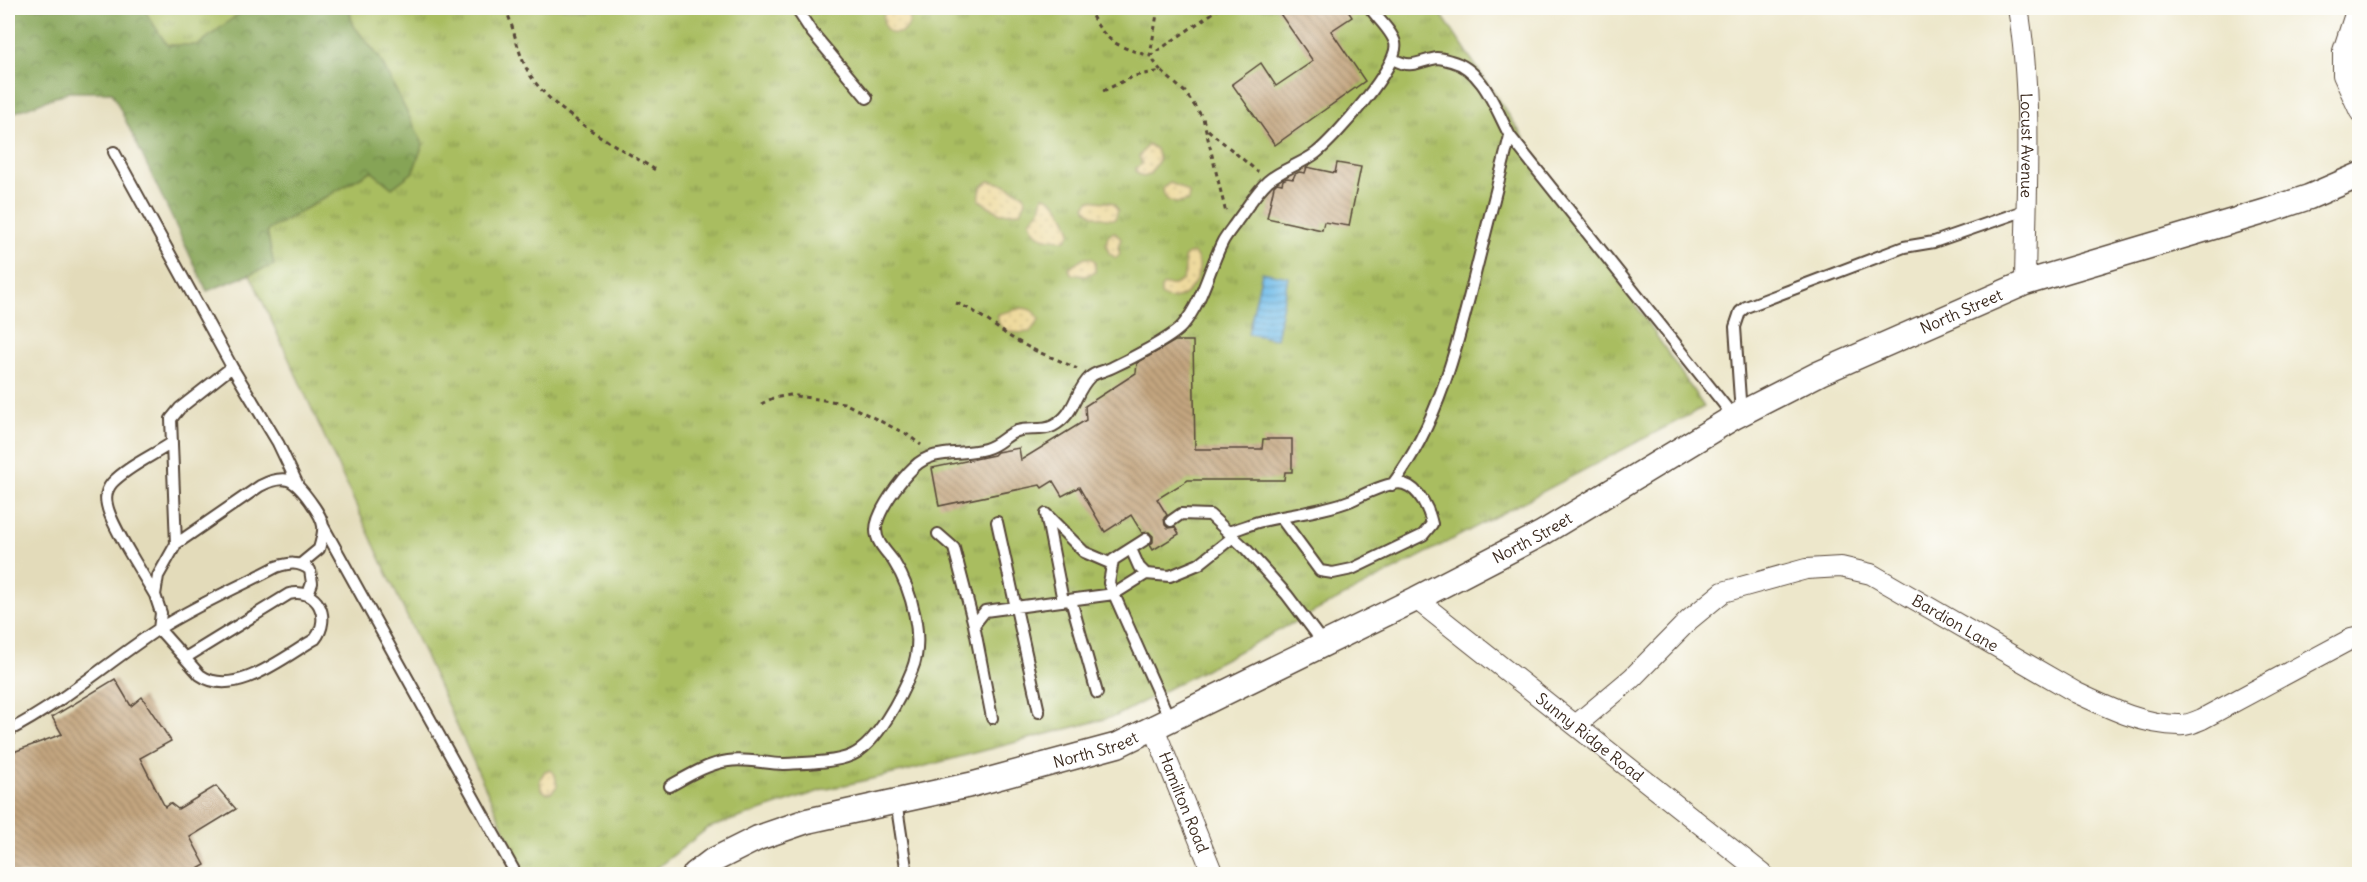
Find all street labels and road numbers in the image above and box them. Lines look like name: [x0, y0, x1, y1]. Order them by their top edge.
street label: Locust Avenue: [2016, 93, 2038, 198]
street label: North Street: [1917, 284, 2006, 338]
street label: North Street: [1489, 507, 1576, 568]
street label: Bardion Lane: [1909, 590, 2002, 656]
street label: Sunny Ridge Road: [1532, 688, 1648, 786]
street label: North Street: [1051, 727, 1142, 772]
street label: Hamilton Road: [1155, 749, 1213, 855]

